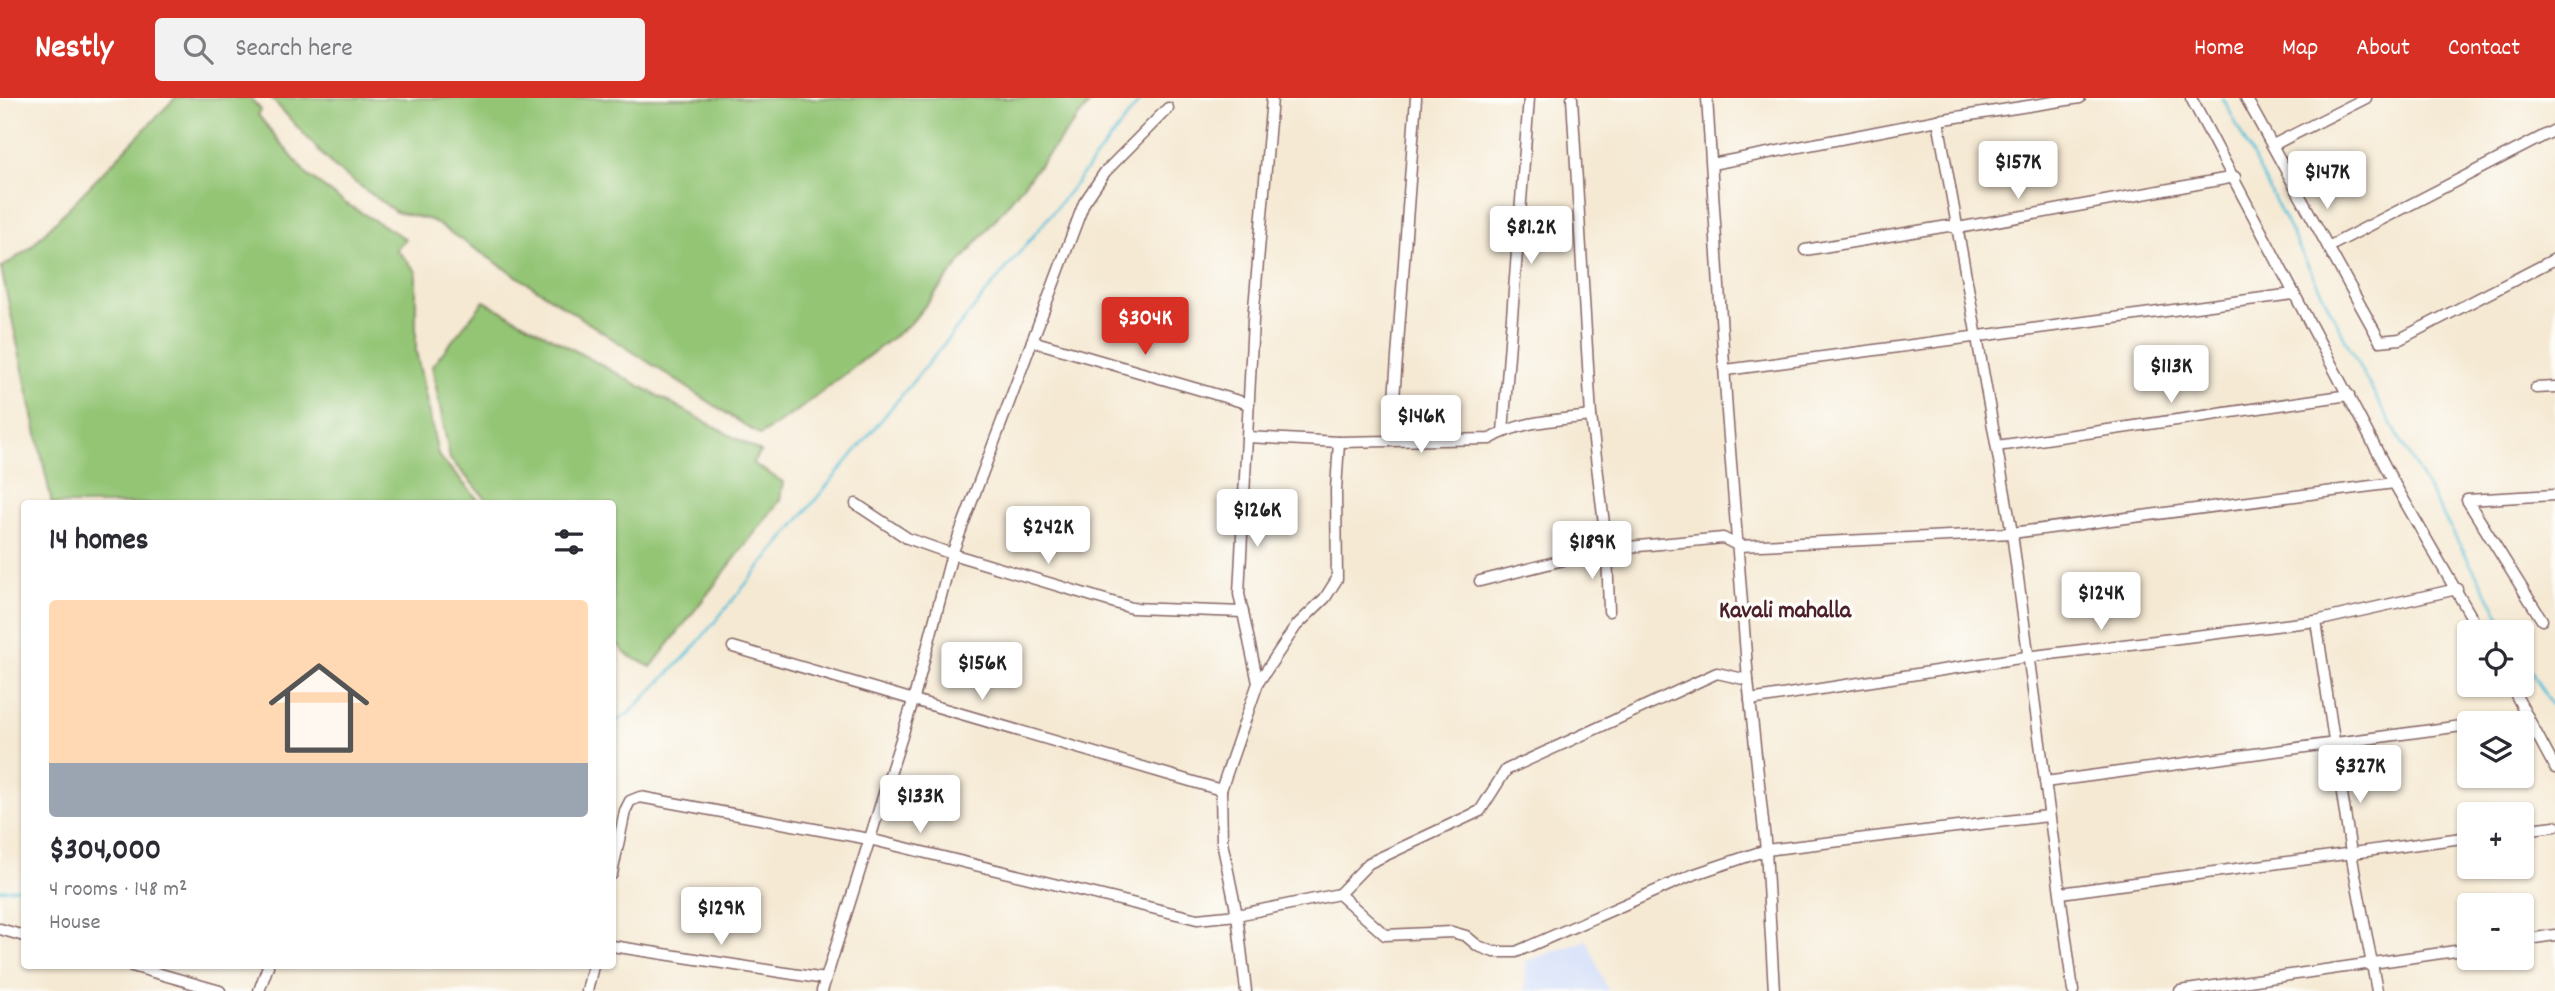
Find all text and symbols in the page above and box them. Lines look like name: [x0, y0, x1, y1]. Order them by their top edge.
search box: [155, 18, 645, 81]
text: Nestly: [35, 26, 113, 73]
icon: search: [179, 30, 217, 68]
text: Search here: [235, 31, 353, 68]
text: Home: [2194, 32, 2244, 66]
text: Map: [2282, 32, 2318, 66]
text: About: [2356, 32, 2410, 66]
text: Contact: [2448, 32, 2520, 66]
pin: $157K: [1969, 141, 2067, 201]
text: $157K: [1995, 147, 2041, 180]
pin: $147K: [2278, 152, 2376, 211]
text: $147K: [2304, 157, 2350, 190]
pin: $81.2K: [1474, 206, 1588, 266]
text: $81.2K: [1506, 212, 1556, 245]
pin: $304K: [1096, 298, 1194, 357]
text: $304K: [1118, 303, 1172, 336]
pin: $113K: [2122, 345, 2220, 405]
text: $113K: [2150, 351, 2192, 384]
pin: $146K: [1372, 396, 1470, 455]
text: $146K: [1397, 401, 1445, 434]
pin: $126K: [1208, 490, 1306, 549]
text: $126K: [1233, 495, 1281, 528]
pin: $242K: [999, 506, 1097, 566]
text: $242K: [1022, 512, 1074, 545]
text: 14 homes: [49, 521, 148, 564]
pin: $189K: [1543, 522, 1641, 581]
icon: filters: [550, 523, 588, 561]
text: $189K: [1568, 527, 1616, 560]
pin: $124K: [2052, 573, 2150, 632]
text: $124K: [2078, 578, 2124, 611]
district label: Kavali mahalla: [1719, 595, 1852, 629]
map controls: [2457, 620, 2534, 970]
button: locate: [2457, 620, 2534, 697]
pin: $156K: [933, 642, 1031, 702]
icon: home: [256, 645, 382, 771]
text: $156K: [957, 648, 1007, 681]
button: layers: [2457, 711, 2534, 788]
pin: $327K: [2311, 746, 2409, 805]
text: $327K: [2334, 751, 2386, 784]
pin: $133K: [871, 776, 969, 835]
text: $133K: [896, 781, 944, 814]
button: +: [2457, 802, 2534, 879]
text: $304,000: [49, 831, 161, 874]
text: 4 rooms · 148 m²: [49, 874, 187, 907]
pin: $129K: [672, 888, 770, 947]
text: $129K: [697, 893, 745, 926]
button: −: [2457, 893, 2534, 970]
text: House: [49, 907, 101, 940]

